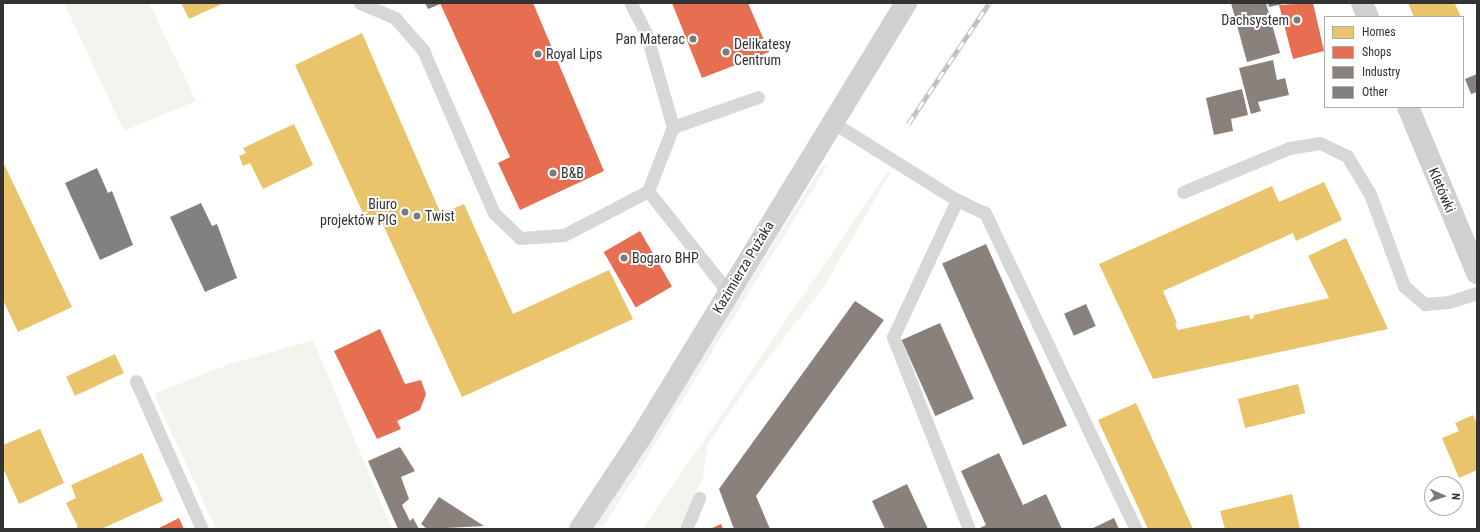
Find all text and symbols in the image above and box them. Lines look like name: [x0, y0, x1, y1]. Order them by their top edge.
place label: Dachsystem: [1221, 12, 1289, 28]
marker: Dachsystem: [1292, 15, 1302, 25]
legend: [1324, 16, 1464, 108]
text: Homes: [1362, 25, 1396, 39]
place label: Pan Materac: [615, 31, 685, 47]
marker: Pan Materac: [688, 34, 698, 44]
place label: Delikatesy Centrum: [734, 36, 791, 68]
text: Shops: [1362, 45, 1391, 59]
place label: Royal Lips: [546, 46, 602, 62]
marker: Delikatesy Centrum: [721, 47, 731, 57]
marker: Royal Lips: [533, 49, 543, 59]
text: Industry: [1362, 65, 1400, 79]
text: Other: [1362, 85, 1388, 99]
place label: B&B: [561, 165, 584, 181]
street label: Kletówki: [1425, 165, 1459, 215]
marker: B&B: [548, 168, 558, 178]
place label: Biuro projektów PIG: [320, 196, 397, 228]
marker: Biuro projektów PIG: [400, 207, 410, 217]
place label: Twist: [425, 208, 455, 224]
marker: Twist: [412, 211, 422, 221]
street label: Kazimierza Pużaka: [709, 218, 777, 316]
place label: Bogaro BHP: [632, 250, 699, 266]
marker: Bogaro BHP: [619, 253, 629, 263]
north arrow: [1424, 476, 1464, 516]
text: N: [1449, 493, 1462, 500]

